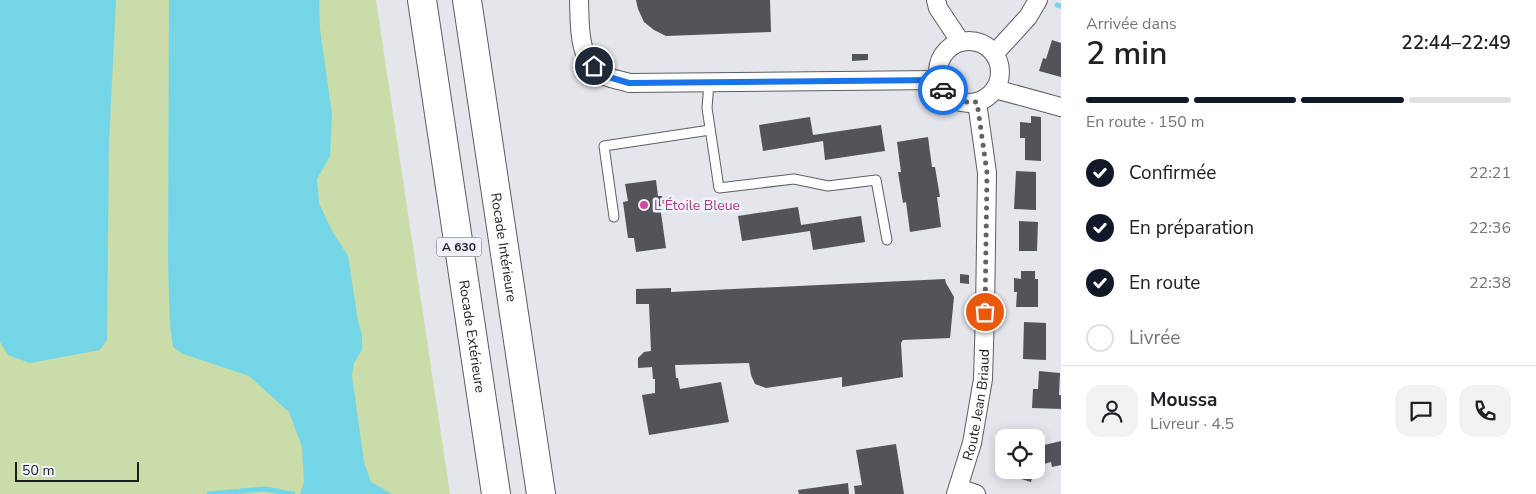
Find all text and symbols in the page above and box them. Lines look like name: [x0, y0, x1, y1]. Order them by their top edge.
text: Arrivée dans: [1086, 13, 1177, 35]
text: 22:44–22:49: [1401, 30, 1511, 56]
text: 2 min: [1086, 32, 1168, 75]
pin: [573, 45, 615, 87]
icon: home: [580, 52, 608, 80]
courier: [918, 65, 968, 115]
icon: car: [929, 76, 957, 104]
text: En route · 150 m: [1086, 111, 1205, 133]
icon: check: [1086, 159, 1114, 187]
text: Confirmée: [1129, 160, 1216, 186]
text: 22:21: [1469, 162, 1511, 184]
street label: Rocade Intérieure: [486, 192, 521, 303]
place label: L'Étoile Bleue: [654, 196, 740, 215]
marker: L'Étoile Bleue: [638, 199, 650, 211]
icon: check: [1086, 214, 1114, 242]
text: En préparation: [1129, 215, 1254, 241]
text: 22:36: [1469, 217, 1511, 239]
road number: A 630: [436, 238, 482, 256]
icon: check: [1086, 269, 1114, 297]
text: En route: [1129, 270, 1200, 296]
text: 22:38: [1469, 272, 1511, 294]
street label: Rocade Extérieure: [454, 279, 490, 394]
pin: [964, 291, 1006, 333]
icon: bag: [971, 298, 999, 326]
text: Livrée: [1129, 325, 1180, 351]
street label: Route Jean Briaud: [958, 349, 994, 463]
button: person: [1086, 385, 1138, 437]
button: chat: [1395, 385, 1447, 437]
button: phone: [1459, 385, 1511, 437]
text: Moussa: [1150, 387, 1217, 413]
text: Livreur · 4.5: [1150, 413, 1234, 435]
map controls: [995, 429, 1045, 479]
button: locate: [995, 429, 1045, 479]
scale bar: [15, 459, 139, 482]
text: 50 m: [22, 461, 54, 480]

